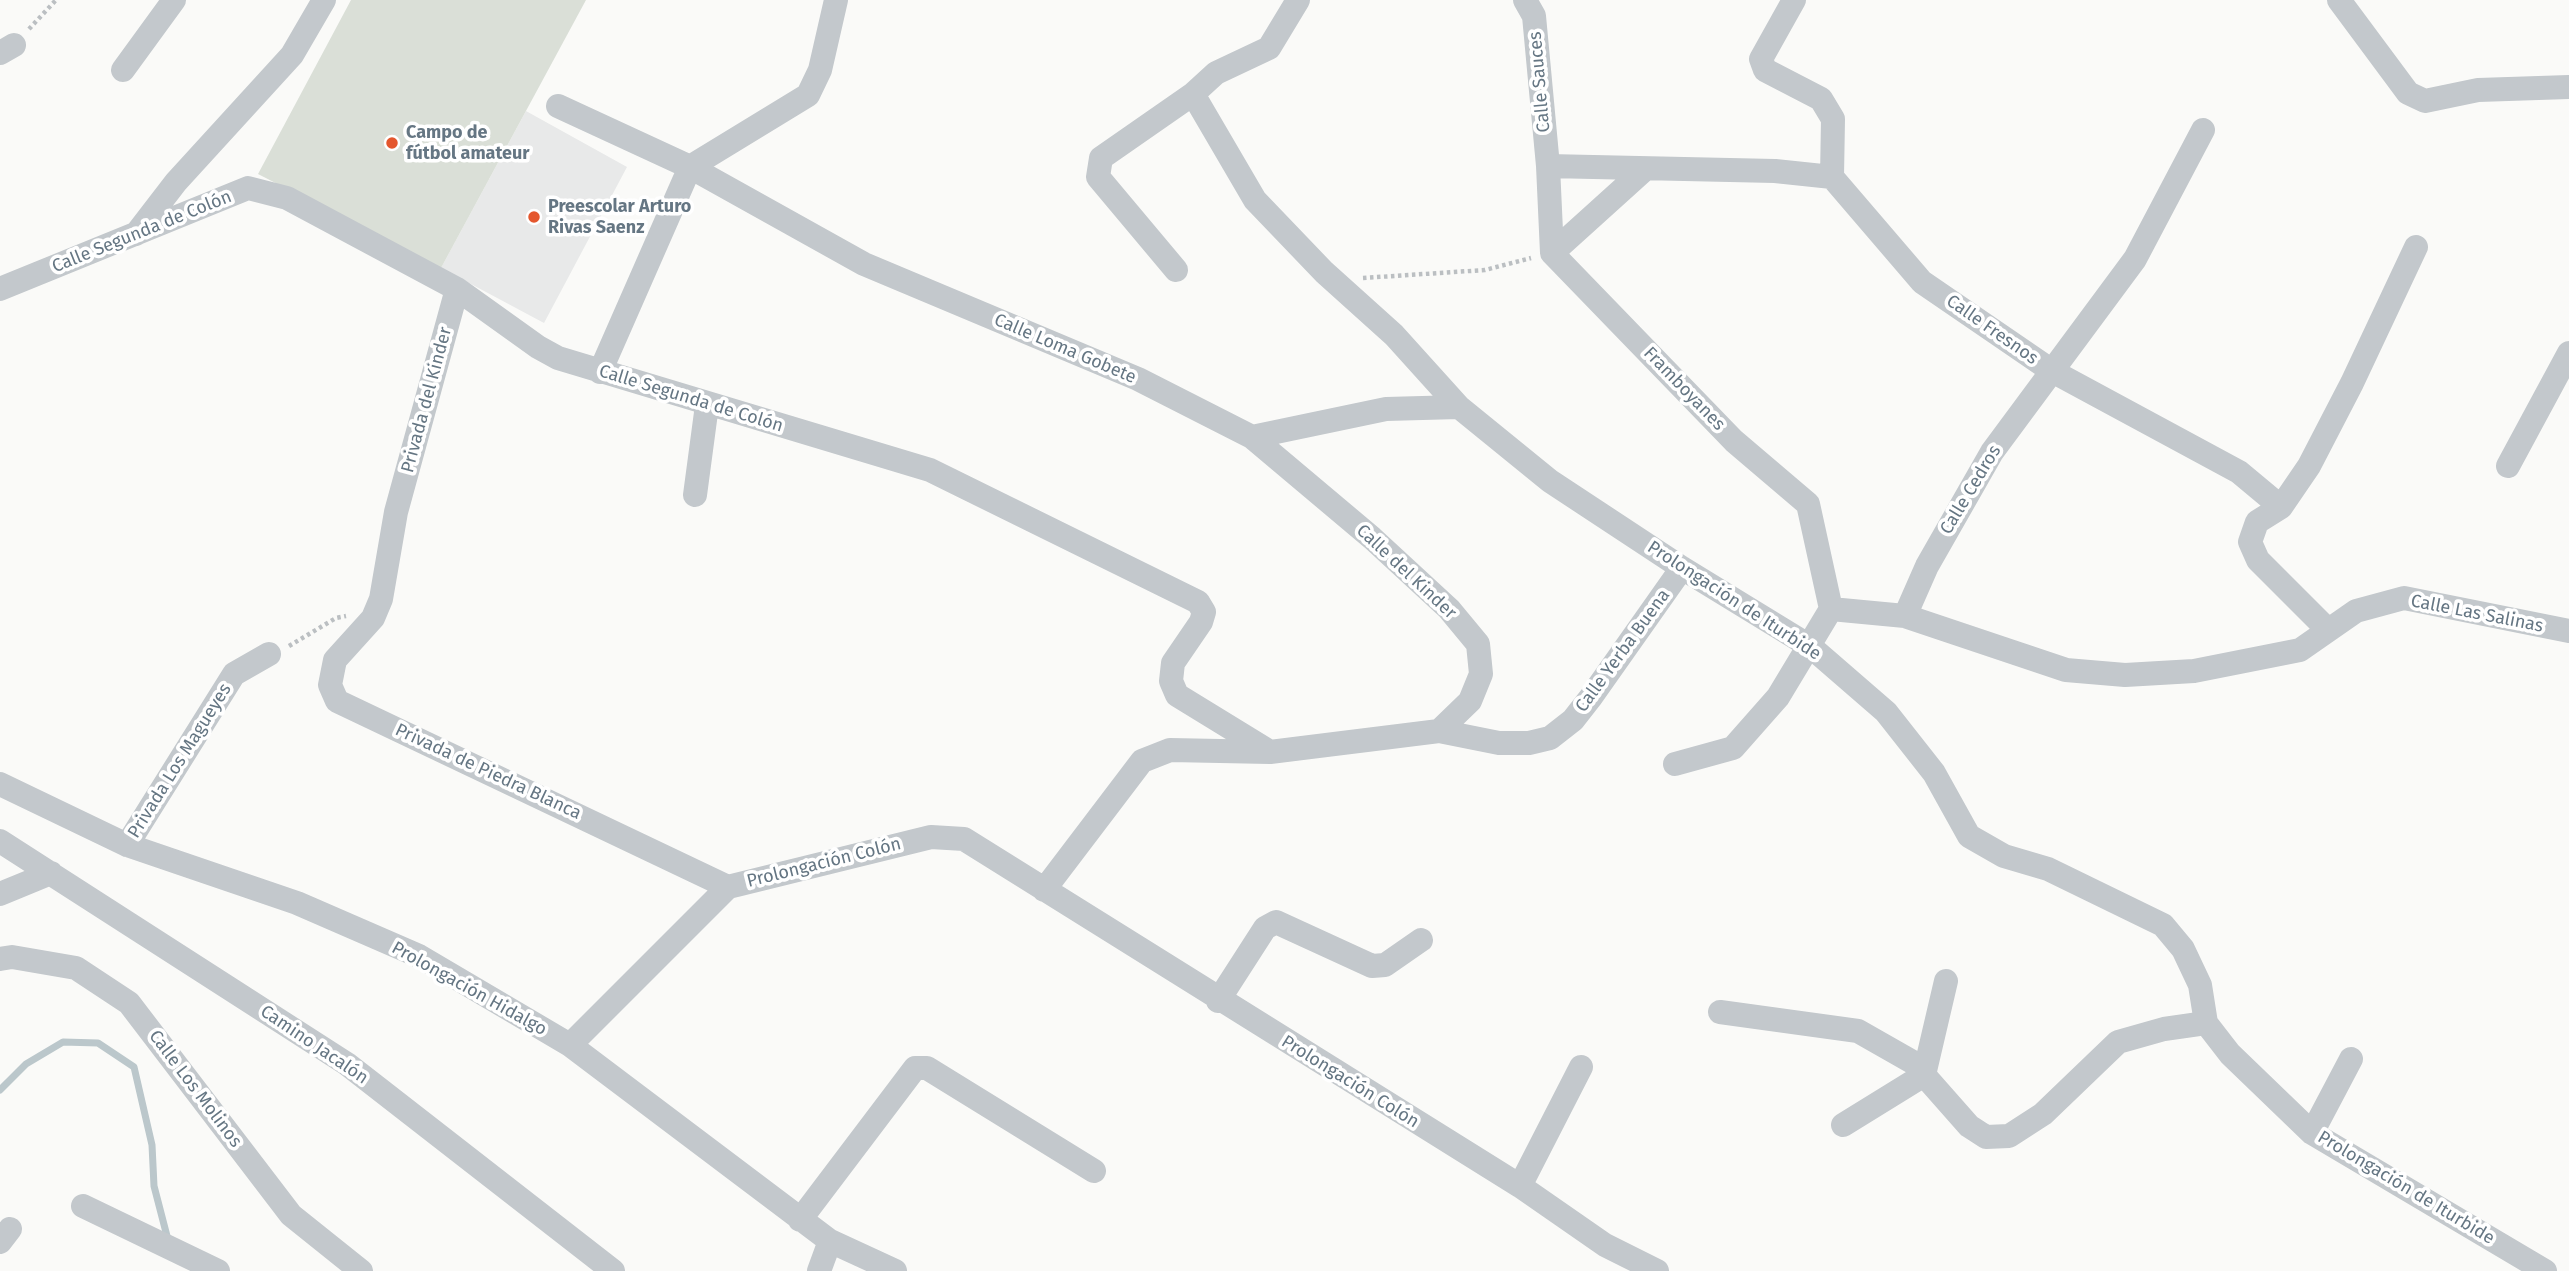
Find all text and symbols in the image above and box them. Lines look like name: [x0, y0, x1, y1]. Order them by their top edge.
street label: Calle Sauces: [1525, 31, 1555, 133]
place label: Campo de fútbol amateur: [406, 122, 530, 164]
marker: Campo de fútbol amateur: [384, 135, 400, 151]
street label: Calle Segunda de Colón: [49, 186, 235, 278]
place label: Preescolar Arturo Rivas Saenz: [548, 196, 691, 238]
marker: Preescolar Arturo Rivas Saenz: [526, 209, 542, 225]
street label: Calle Fresnos: [1942, 291, 2042, 369]
street label: Calle Loma Gobete: [991, 309, 1139, 389]
street label: Privada del Kinder: [397, 325, 457, 475]
street label: Framboyanes: [1639, 343, 1729, 435]
street label: Calle Segunda de Colón: [596, 361, 786, 437]
street label: Calle Cedros: [1936, 442, 2006, 538]
street label: Calle del Kinder: [1351, 520, 1461, 624]
street label: Prolongación de Iturbide: [1643, 537, 1825, 665]
street label: Calle Yerba Buena: [1571, 585, 1675, 717]
street label: Calle Las Salinas: [2409, 591, 2545, 637]
street label: Privada Los Magueyes: [124, 680, 236, 842]
street label: Privada de Piedra Blanca: [392, 719, 584, 825]
street label: Prolongación Colón: [745, 833, 903, 893]
street label: Prolongación Hidalgo: [388, 937, 550, 1041]
street label: Camino Jacalón: [256, 1001, 372, 1089]
street label: Calle Los Molinos: [144, 1026, 246, 1152]
street label: Prolongación Colón: [1277, 1031, 1423, 1133]
street label: Prolongación de Iturbide: [2314, 1127, 2498, 1249]

